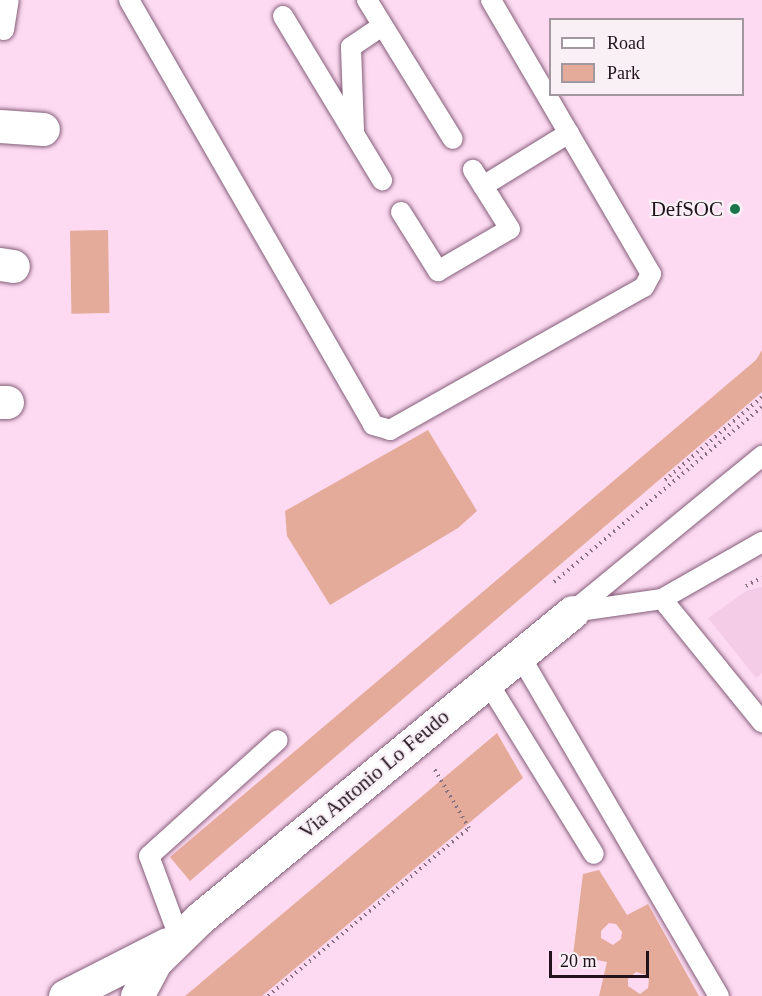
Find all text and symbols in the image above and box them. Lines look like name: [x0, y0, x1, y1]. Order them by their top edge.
legend: [549, 18, 744, 96]
text: Road: [607, 33, 645, 53]
text: Park: [607, 63, 640, 83]
place label: DefSOC: [651, 196, 723, 222]
marker: DefSOC: [728, 202, 742, 216]
street label: Via Antonio Lo Feudo: [293, 703, 455, 845]
scale bar: [552, 939, 652, 977]
text: 20 m: [560, 951, 597, 971]

